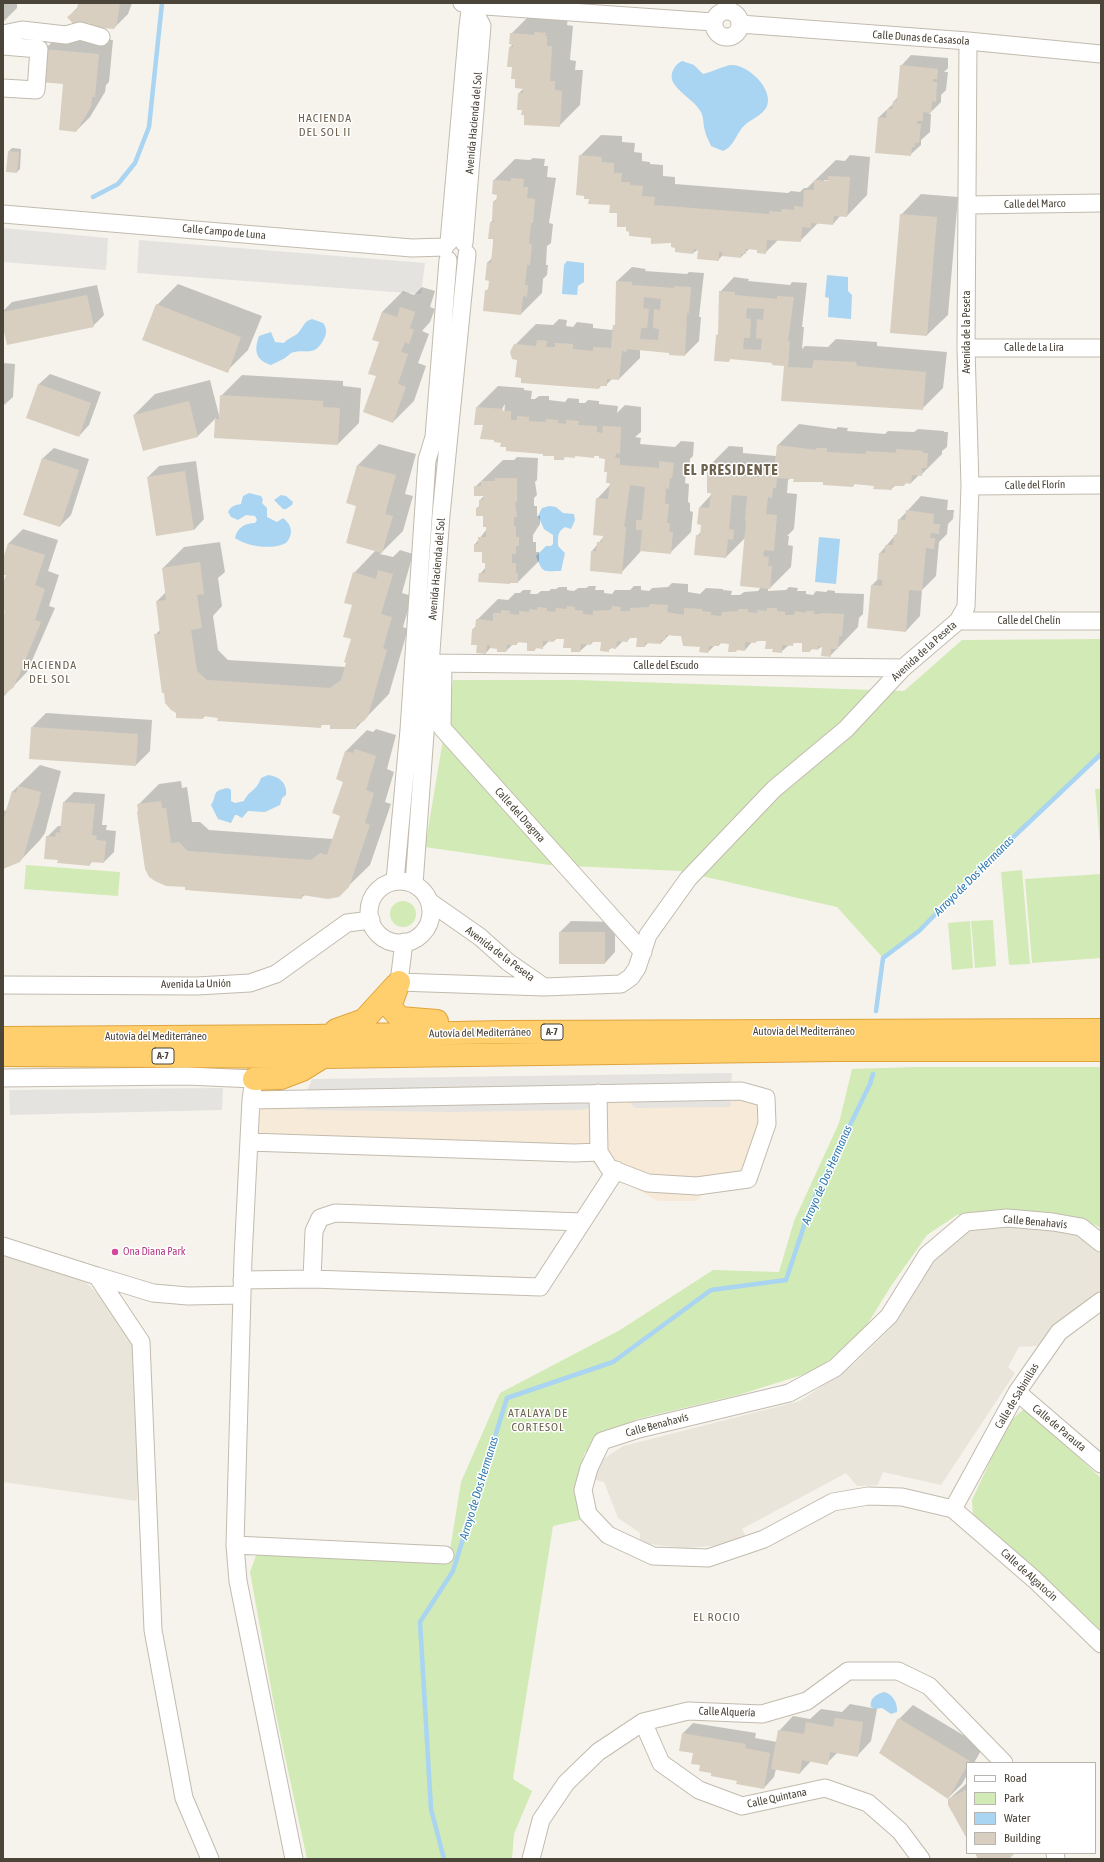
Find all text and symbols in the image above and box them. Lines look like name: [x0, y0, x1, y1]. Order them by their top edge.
street label: Calle Dunas de Casasola: [872, 28, 970, 48]
street label: Avenida Hacienda del Sol: [463, 72, 485, 174]
district label: HACIENDA DEL SOL II: [298, 111, 352, 139]
street label: Calle del Marco: [1004, 197, 1066, 211]
street label: Calle Campo de Luna: [182, 222, 266, 242]
street label: Avenida de la Peseta: [960, 290, 974, 374]
street label: Calle de La Lira: [1004, 341, 1064, 355]
district label: EL PRESIDENTE: [683, 461, 779, 479]
street label: Calle del Florín: [1005, 478, 1065, 492]
street label: Avenida Hacienda del Sol: [426, 518, 448, 620]
street label: Calle del Chelín: [998, 614, 1060, 628]
street label: Avenida de la Peseta: [889, 618, 959, 684]
district label: HACIENDA DEL SOL: [23, 658, 77, 686]
street label: Calle del Escudo: [633, 659, 699, 673]
street label: Calle del Dragma: [492, 785, 548, 845]
water label: Arroyo de Dos Hermanas: [931, 833, 1017, 919]
street label: Avenida de la Peseta: [463, 924, 537, 984]
street label: Avenida La Unión: [161, 977, 231, 991]
road number: A-7: [541, 1024, 563, 1040]
street label: Autovía del Mediterráneo: [753, 1025, 855, 1039]
street label: Autovía del Mediterráneo: [429, 1026, 531, 1040]
street label: Autovía del Mediterráneo: [105, 1030, 207, 1044]
road number: A-7: [152, 1048, 174, 1064]
water label: Arroyo de Dos Hermanas: [799, 1123, 855, 1227]
street label: Calle Benahavís: [1002, 1213, 1068, 1231]
place label: Ona Diana Park: [123, 1245, 186, 1259]
marker: Ona Diana Park: [110, 1247, 120, 1257]
street label: Calle de Sabinillas: [992, 1361, 1042, 1431]
street label: Calle de Parauta: [1029, 1402, 1089, 1454]
district label: ATALAYA DE CORTESOL: [508, 1406, 568, 1434]
street label: Calle Benahavís: [624, 1410, 690, 1440]
water label: Arroyo de Dos Hermanas: [456, 1435, 502, 1541]
street label: Calle de Algatocín: [998, 1546, 1060, 1604]
district label: EL ROCIO: [693, 1610, 741, 1624]
street label: Calle Alquería: [698, 1704, 756, 1720]
legend: [966, 1762, 1096, 1854]
text: Road: [1004, 1771, 1027, 1785]
street label: Calle Quintana: [746, 1785, 808, 1811]
text: Park: [1004, 1791, 1024, 1805]
text: Water: [1004, 1811, 1030, 1825]
text: Building: [1004, 1831, 1041, 1845]

